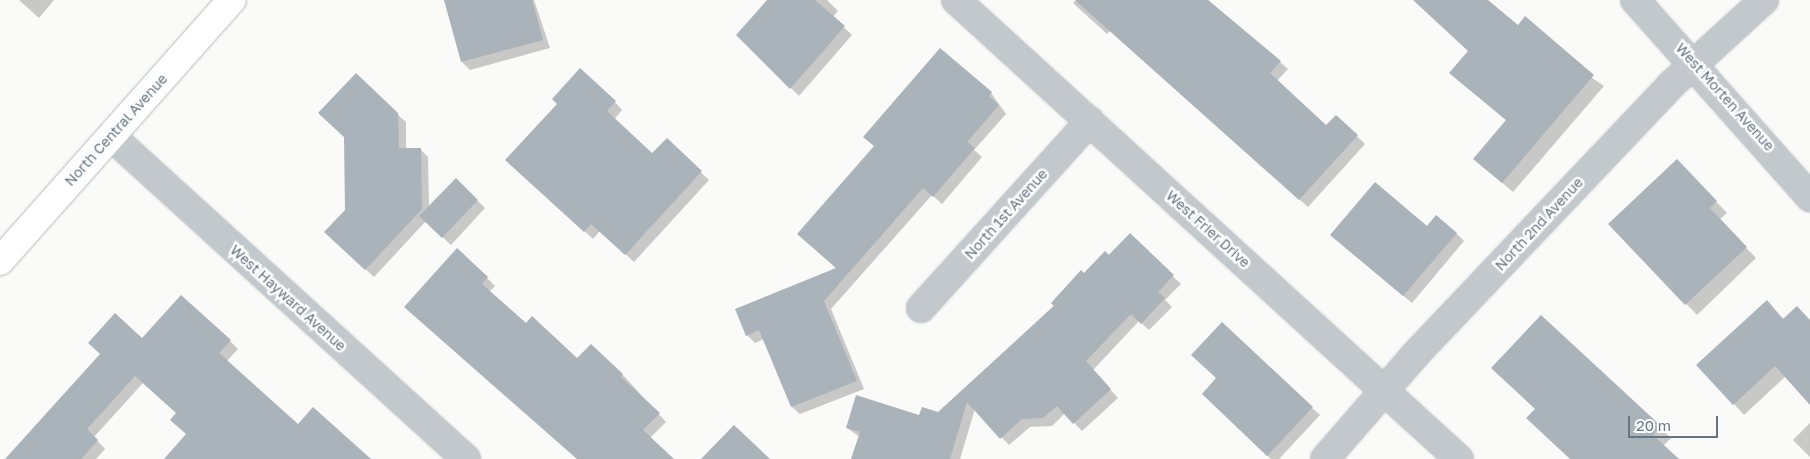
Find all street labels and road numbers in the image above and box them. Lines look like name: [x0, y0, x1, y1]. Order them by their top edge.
street label: West Morten Avenue: [1672, 40, 1778, 154]
street label: North Central Avenue: [61, 71, 171, 189]
street label: North 1st Avenue: [961, 166, 1051, 262]
street label: North 2nd Avenue: [1492, 174, 1586, 274]
street label: West Frier Drive: [1163, 187, 1253, 271]
street label: West Hayward Avenue: [227, 242, 349, 354]

